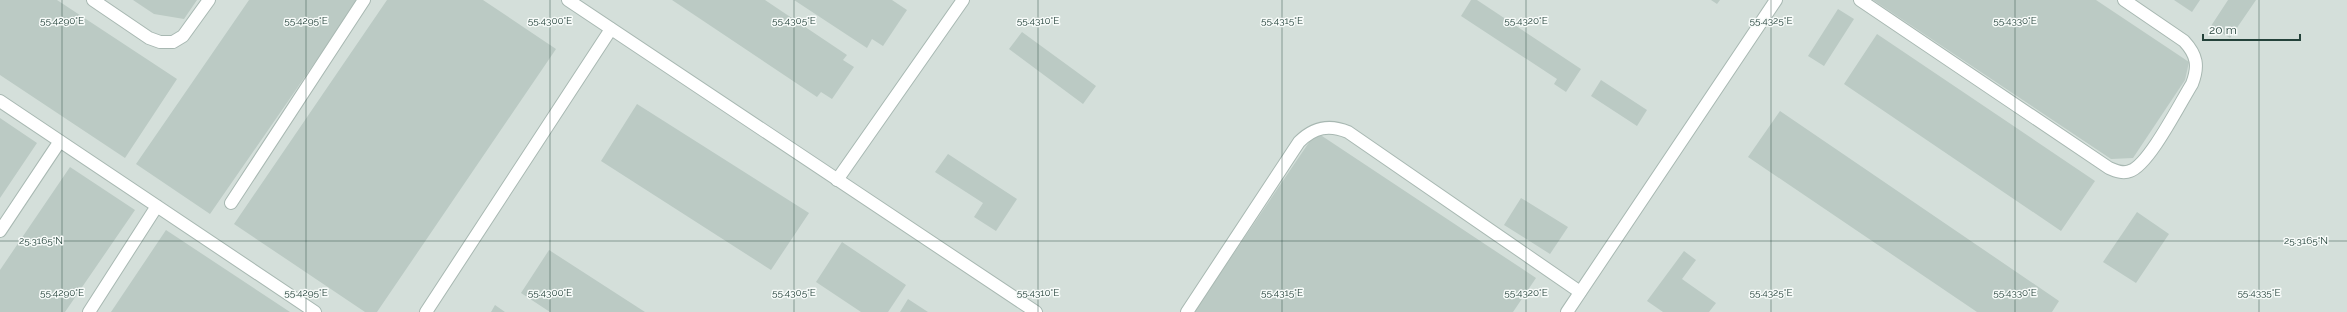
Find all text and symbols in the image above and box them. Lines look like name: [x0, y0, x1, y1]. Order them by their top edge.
text: 55.4290°E: [40, 15, 84, 26]
text: 55.4295°E: [284, 15, 328, 26]
text: 55.4300°E: [528, 15, 572, 26]
text: 55.4305°E: [772, 15, 816, 26]
text: 55.4310°E: [1017, 15, 1059, 26]
text: 55.4315°E: [1261, 15, 1303, 26]
text: 55.4320°E: [1504, 15, 1548, 26]
text: 55.4325°E: [1750, 15, 1793, 26]
text: 55.4330°E: [1993, 15, 2037, 26]
scale bar: [2203, 16, 2300, 42]
text: 20 m: [2209, 23, 2237, 37]
text: 25.3165°N: [19, 235, 63, 246]
text: 25.3165°N: [2284, 235, 2328, 246]
text: 55.4290°E: [40, 287, 84, 298]
text: 55.4295°E: [284, 287, 328, 298]
text: 55.4300°E: [528, 287, 572, 298]
text: 55.4305°E: [772, 287, 816, 298]
text: 55.4310°E: [1017, 287, 1059, 298]
text: 55.4315°E: [1261, 287, 1303, 298]
text: 55.4320°E: [1504, 287, 1548, 298]
text: 55.4325°E: [1750, 287, 1793, 298]
text: 55.4330°E: [1993, 287, 2037, 298]
text: 55.4335°E: [2237, 287, 2281, 298]

